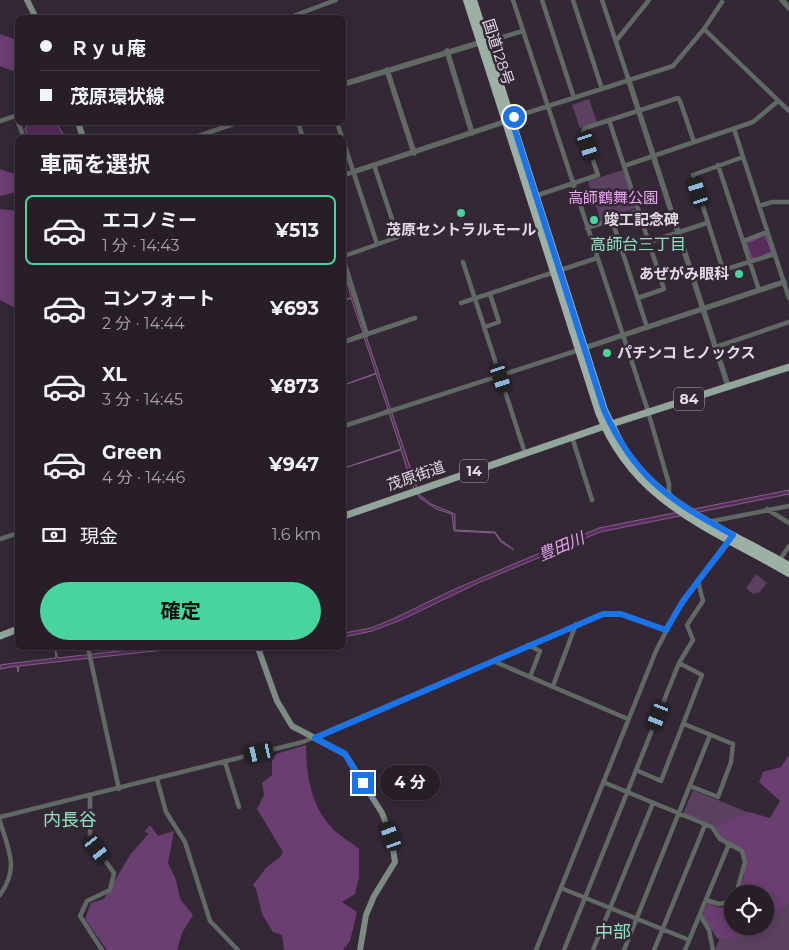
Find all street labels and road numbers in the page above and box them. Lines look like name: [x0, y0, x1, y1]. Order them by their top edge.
street label: 国道128号: [479, 16, 518, 87]
road number: 84: [674, 388, 704, 410]
street label: 茂原街道: [384, 457, 447, 494]
road number: 14: [460, 460, 488, 482]

